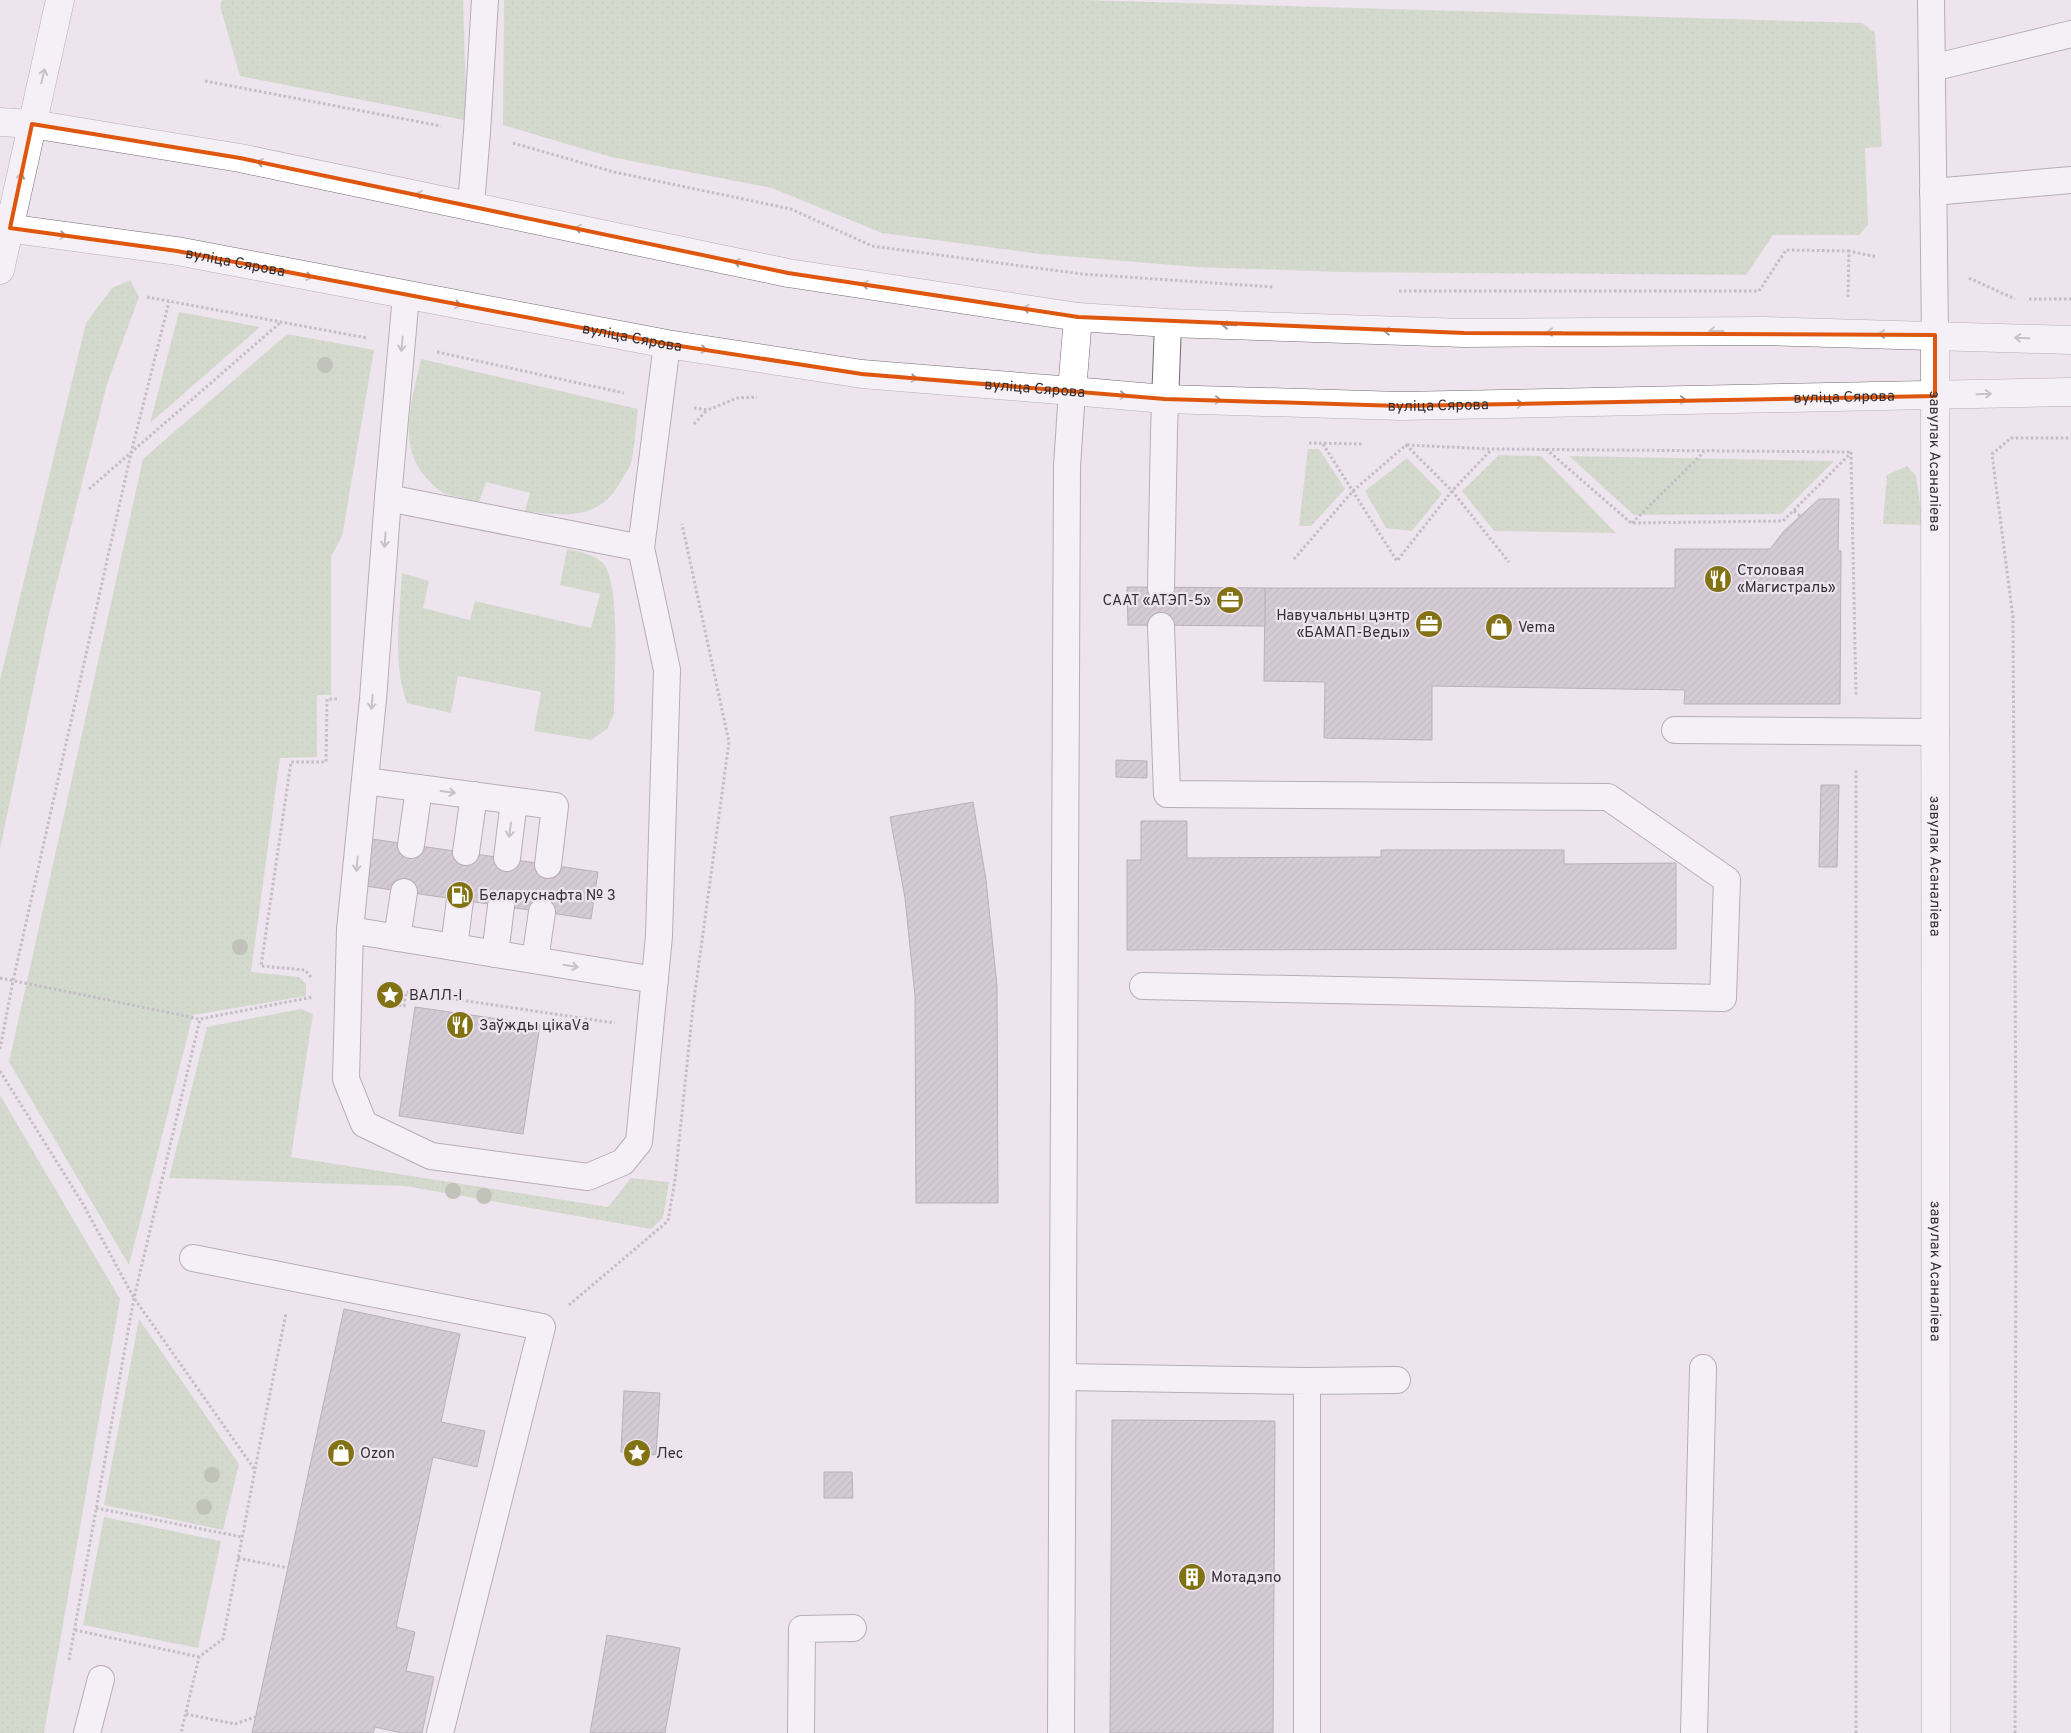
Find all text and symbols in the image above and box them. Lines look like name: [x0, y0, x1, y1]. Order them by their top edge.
one-way arrow: [39, 69, 48, 85]
one-way arrow: [256, 158, 272, 167]
one-way arrow: [16, 173, 25, 189]
one-way arrow: [415, 190, 431, 200]
one-way arrow: [574, 224, 590, 233]
one-way arrow: [50, 230, 66, 240]
street label: вуліца Сярова: [184, 245, 287, 282]
one-way arrow: [733, 258, 749, 267]
one-way arrow: [297, 271, 313, 281]
one-way arrow: [862, 280, 878, 290]
one-way arrow: [446, 300, 462, 309]
one-way arrow: [1023, 304, 1039, 314]
street label: вуліца Сярова: [580, 320, 683, 357]
one-way arrow: [1221, 320, 1238, 330]
one-way arrow: [1383, 326, 1399, 335]
one-way arrow: [1708, 326, 1724, 336]
one-way arrow: [1546, 327, 1562, 337]
one-way arrow: [1878, 329, 1894, 338]
one-way arrow: [2015, 333, 2031, 343]
one-way arrow: [397, 335, 406, 351]
one-way arrow: [692, 344, 708, 354]
one-way arrow: [902, 374, 918, 383]
street label: вуліца Сярова: [983, 376, 1086, 403]
street label: вуліца Сярова: [1793, 388, 1895, 409]
one-way arrow: [1111, 390, 1127, 400]
street label: завулак Асаналіева: [1924, 390, 1943, 532]
one-way arrow: [1976, 390, 1992, 399]
one-way arrow: [1670, 395, 1687, 405]
one-way arrow: [1206, 396, 1222, 405]
street label: вуліца Сярова: [1387, 396, 1489, 417]
one-way arrow: [1508, 399, 1524, 409]
one-way arrow: [380, 532, 389, 548]
place label: Столовая «Магистраль»: [1737, 562, 1836, 598]
restaurant icon: Столовая «Магистраль»: [1703, 564, 1733, 594]
office icon: СААТ «АТЭП-5»: [1215, 585, 1245, 615]
place label: СААТ «АТЭП-5»: [1103, 592, 1211, 611]
place label: Навучальны цэнтр «БАМАП-Веды»: [1276, 607, 1410, 643]
office icon: Навучальны цэнтр «БАМАП-Веды»: [1414, 609, 1444, 639]
shop icon: Vema: [1484, 612, 1514, 642]
place label: Vema: [1518, 619, 1555, 638]
one-way arrow: [368, 694, 377, 710]
one-way arrow: [440, 787, 456, 797]
street label: завулак Асаналіева: [1924, 795, 1943, 937]
one-way arrow: [505, 821, 515, 837]
one-way arrow: [352, 856, 362, 872]
fuel station icon: Беларуснафта № 3: [445, 880, 475, 910]
place label: Беларуснафта № 3: [479, 887, 616, 906]
one-way arrow: [563, 962, 579, 972]
place icon: ВАЛЛ-І: [375, 980, 405, 1010]
place label: ВАЛЛ-І: [409, 987, 463, 1006]
restaurant icon: Заўжды цікаVа: [445, 1010, 475, 1040]
place label: Заўжды цікаVа: [479, 1017, 589, 1036]
street label: завулак Асаналіева: [1925, 1200, 1944, 1342]
shop icon: Ozon: [326, 1438, 356, 1468]
place icon: Лес: [622, 1438, 652, 1468]
place label: Ozon: [360, 1445, 395, 1464]
place label: Лес: [656, 1445, 683, 1464]
building icon: Мотадэпо: [1177, 1562, 1207, 1592]
place label: Мотадэпо: [1211, 1569, 1281, 1588]

